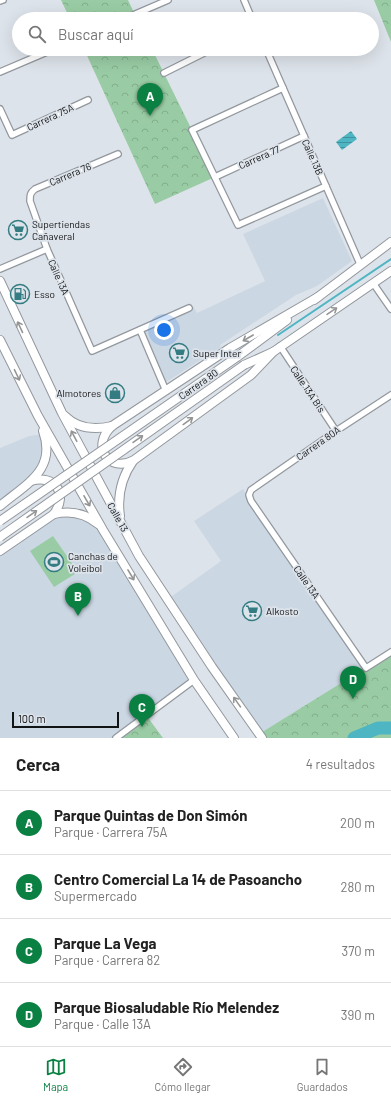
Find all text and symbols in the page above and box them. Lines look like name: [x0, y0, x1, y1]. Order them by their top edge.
search box: [12, 12, 379, 56]
icon: search: [26, 23, 48, 45]
text: Buscar aquí: [58, 25, 134, 43]
pin: A: [137, 83, 163, 116]
street label: Carrera 75A: [25, 101, 75, 133]
street label: Calle 13B: [300, 137, 326, 177]
street label: Carrera 77: [237, 142, 282, 171]
street label: Carrera 76: [47, 160, 93, 188]
place label: Supertiendas Cañaveral: [32, 218, 90, 242]
supermarket icon: Supertiendas Cañaveral: [7, 219, 29, 241]
street label: Calle 13A: [46, 257, 72, 297]
fuel station icon: Esso: [9, 283, 31, 305]
place label: Esso: [34, 288, 55, 300]
one-way arrow: [326, 307, 337, 315]
your location: [154, 320, 174, 340]
one-way arrow: [16, 321, 23, 333]
one-way arrow: [242, 334, 254, 342]
supermarket icon: Super Inter: [168, 342, 190, 364]
place label: Super Inter: [193, 347, 241, 359]
street label: Calle 13A Bis: [288, 364, 328, 415]
street label: Carrera 80: [176, 366, 220, 402]
one-way arrow: [14, 368, 21, 380]
shop icon: Almotores: [104, 382, 126, 404]
place label: Almotores: [56, 387, 101, 399]
one-way arrow: [182, 417, 193, 425]
street label: Carrera 80A: [294, 423, 342, 463]
one-way arrow: [70, 430, 78, 442]
one-way arrow: [133, 435, 144, 443]
one-way arrow: [83, 495, 91, 507]
street label: Calle 13: [105, 500, 131, 534]
one-way arrow: [26, 510, 37, 518]
place label: Canchas de Voleibol: [68, 550, 118, 574]
sports icon: Canchas de Voleibol: [43, 551, 65, 573]
street label: Calle 13A: [291, 563, 323, 601]
one-way arrow: [127, 569, 135, 581]
pin: B: [65, 583, 91, 616]
supermarket icon: Alkosto: [241, 600, 263, 622]
place label: Alkosto: [266, 605, 298, 617]
pin: D: [340, 666, 366, 699]
pin: C: [129, 694, 155, 727]
one-way arrow: [233, 697, 241, 708]
scale bar: [12, 710, 119, 729]
text: 100 m: [18, 712, 46, 725]
text: Cerca: [16, 754, 60, 774]
text: 4 resultados: [306, 756, 375, 772]
text: Parque Quintas de Don Simón: [54, 806, 248, 824]
text: A: [25, 815, 33, 831]
text: 200 m: [340, 815, 375, 831]
text: Parque · Carrera 75A: [54, 824, 167, 840]
text: Centro Comercial La 14 de Pasoancho: [54, 870, 302, 888]
text: B: [25, 879, 33, 895]
text: 280 m: [341, 879, 375, 895]
text: Supermercado: [54, 888, 137, 904]
text: Parque La Vega: [54, 934, 156, 952]
text: C: [25, 943, 33, 959]
text: 370 m: [341, 943, 375, 959]
text: Parque · Carrera 82: [54, 952, 160, 968]
text: Parque Biosaludable Río Melendez: [54, 998, 279, 1016]
text: D: [25, 1007, 33, 1023]
text: 390 m: [341, 1007, 375, 1023]
text: Parque · Calle 13A: [54, 1016, 151, 1032]
tab: Mapa: [43, 1056, 68, 1093]
tab: Cómo llegar: [154, 1056, 211, 1093]
tab: Guardados: [297, 1056, 348, 1093]

